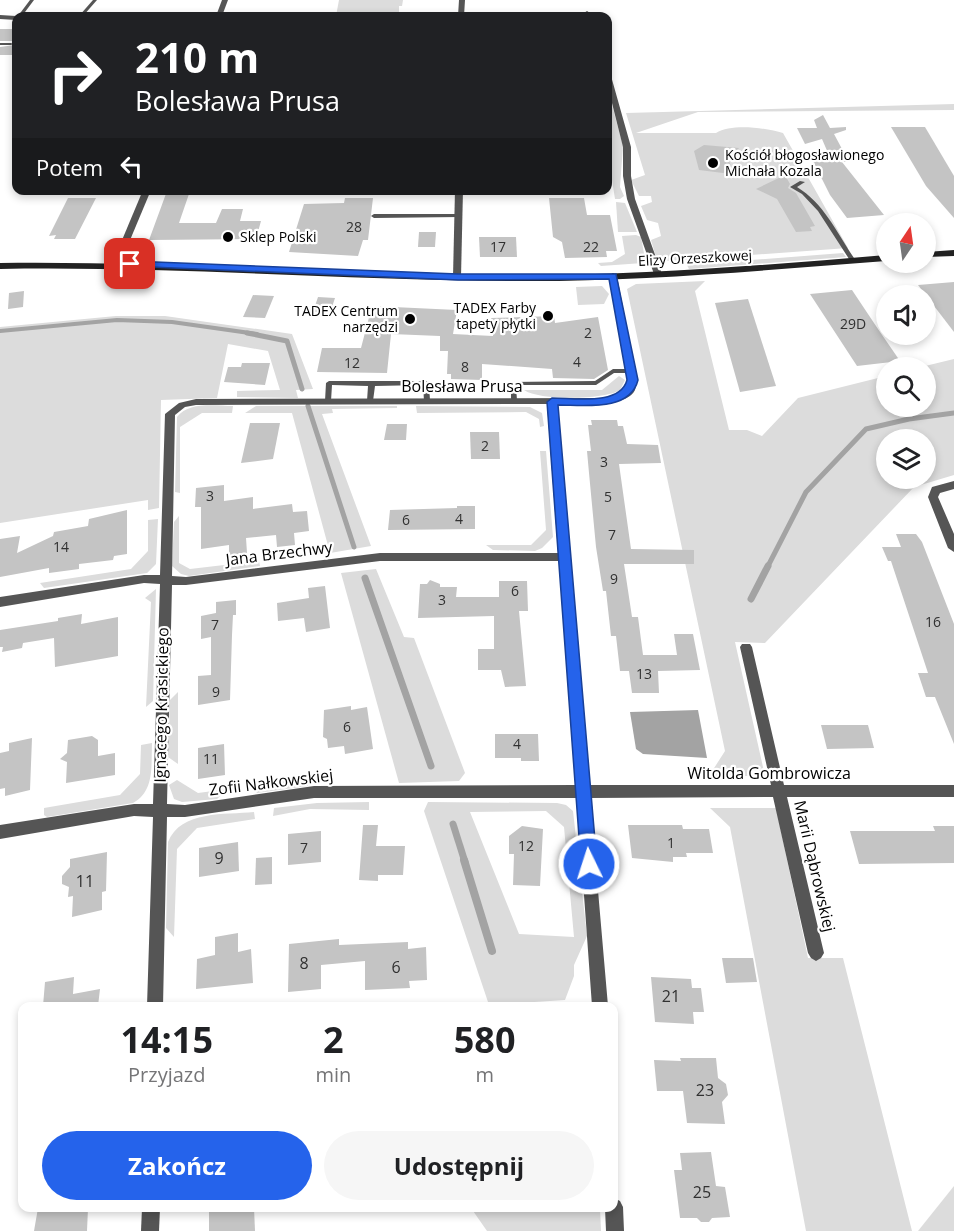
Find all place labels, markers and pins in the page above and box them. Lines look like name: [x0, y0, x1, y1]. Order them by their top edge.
place label: Kościół błogosławionego Michała Kozala: [725, 145, 884, 180]
marker: Kościół błogosławionego Michała Kozala: [706, 156, 720, 170]
place label: Sklep Polski: [240, 227, 317, 246]
marker: Sklep Polski: [221, 230, 235, 244]
pin: [104, 238, 155, 289]
place label: TADEX Farby tapety płytki: [453, 298, 537, 333]
place label: TADEX Centrum narzędzi: [294, 301, 398, 336]
marker: TADEX Farby tapety płytki: [541, 309, 555, 323]
marker: TADEX Centrum narzędzi: [403, 312, 417, 326]

